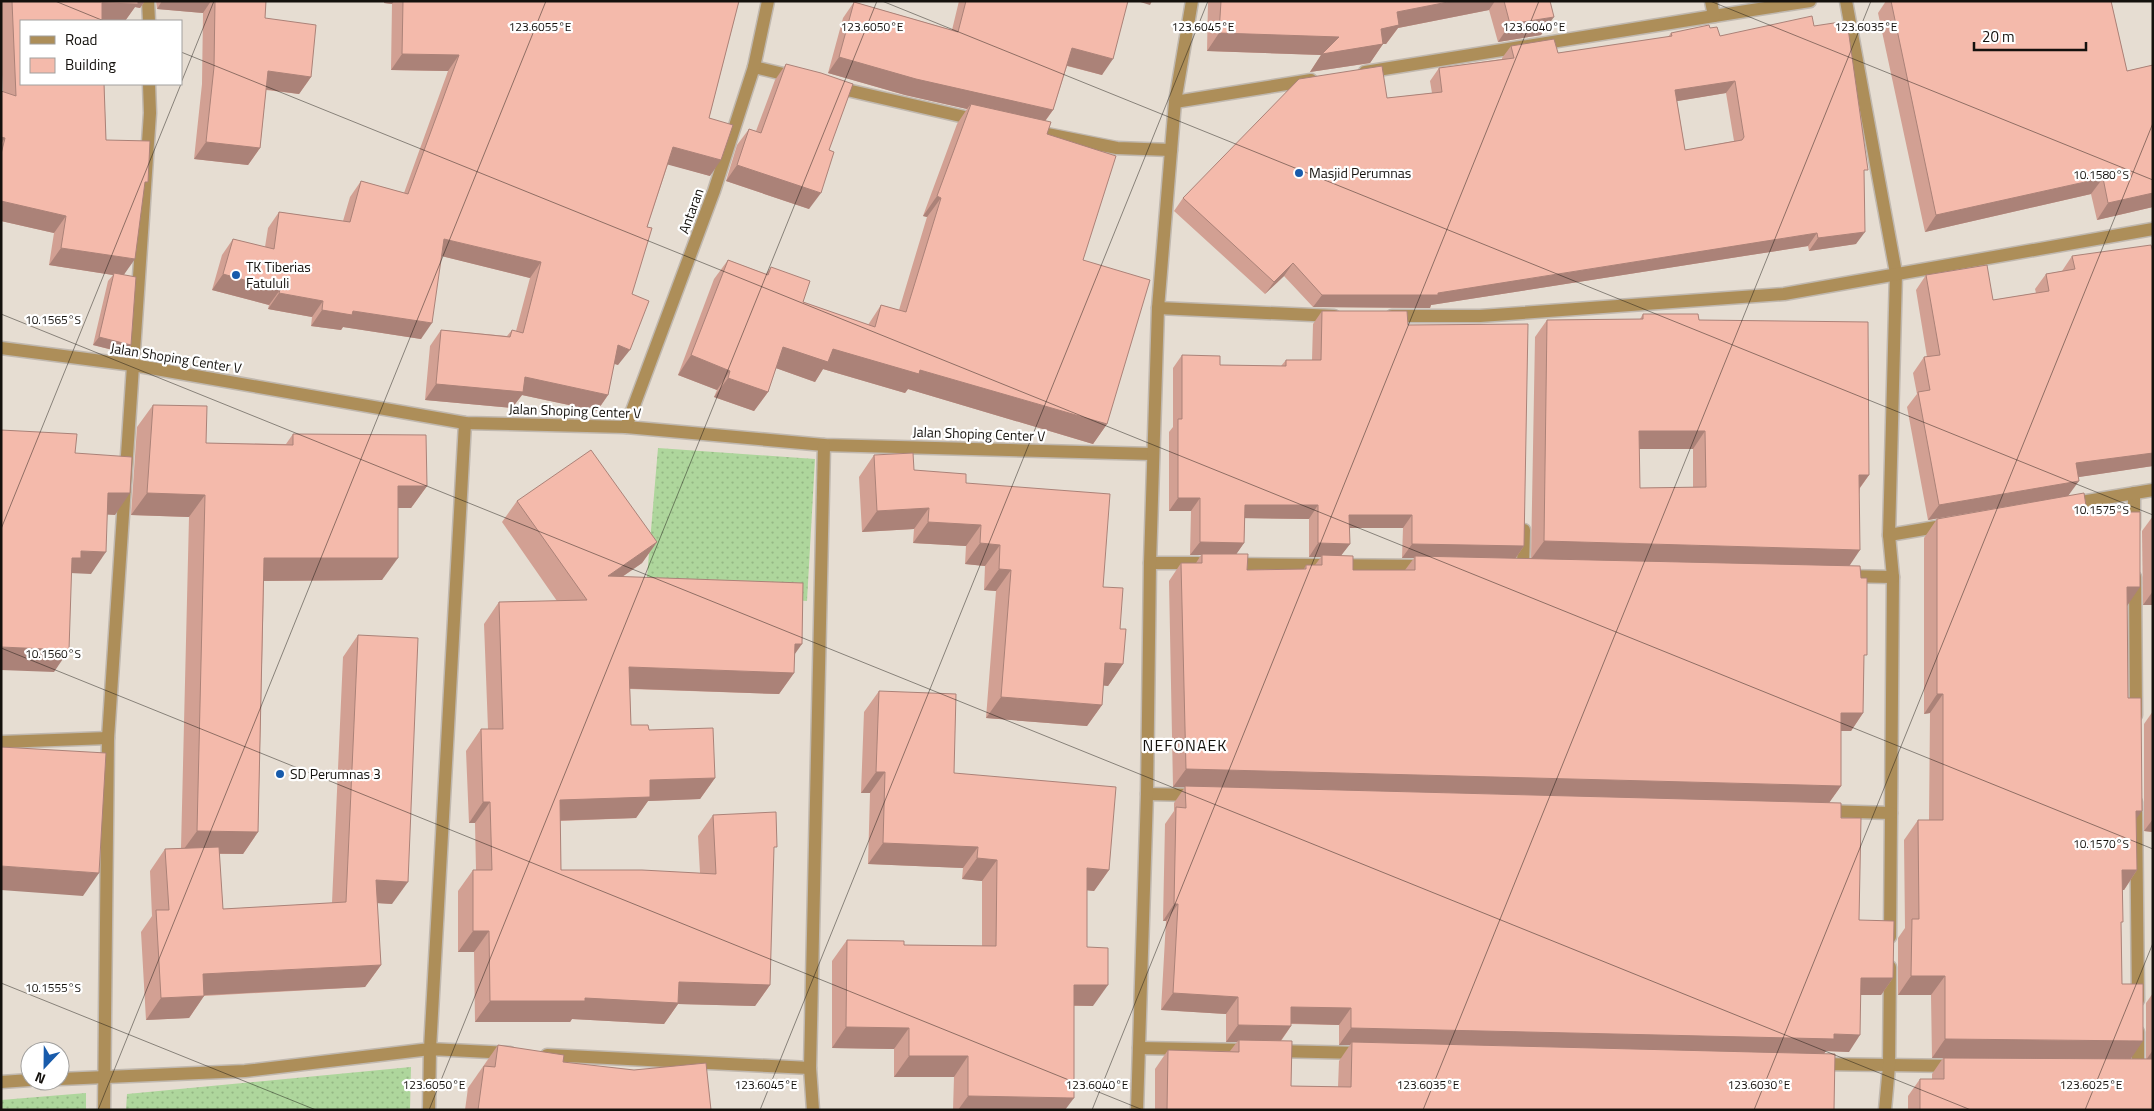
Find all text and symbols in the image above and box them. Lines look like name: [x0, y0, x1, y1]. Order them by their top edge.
text: 123.6055°E: [509, 17, 572, 36]
text: 123.6050°E: [841, 17, 904, 36]
text: 123.6045°E: [1172, 17, 1235, 36]
text: 123.6040°E: [1503, 17, 1566, 36]
text: 123.6035°E: [1835, 17, 1898, 36]
legend: [20, 20, 182, 85]
scale bar: [1974, 20, 2086, 52]
text: 20 m: [1982, 25, 2015, 48]
text: Road: [65, 28, 97, 51]
text: Building: [65, 53, 116, 76]
place label: Masjid Perumnas: [1309, 162, 1411, 183]
text: 10.1580°S: [2073, 165, 2129, 184]
marker: Masjid Perumnas: [1293, 167, 1305, 179]
street label: Antaran: [673, 185, 708, 237]
place label: TK Tiberias Fatululi: [246, 256, 311, 293]
marker: TK Tiberias Fatululi: [230, 269, 242, 281]
text: 10.1565°S: [25, 310, 81, 329]
street label: Jalan Shoping Center V: [109, 337, 243, 378]
street label: Jalan Shoping Center V: [508, 398, 642, 423]
street label: Jalan Shoping Center V: [912, 421, 1046, 446]
text: 10.1575°S: [2073, 500, 2129, 519]
text: 10.1560°S: [25, 644, 81, 663]
district label: NEFONAEK: [1143, 733, 1227, 757]
place label: SD Perumnas 3: [290, 763, 381, 784]
marker: SD Perumnas 3: [274, 768, 286, 780]
text: 10.1570°S: [2073, 834, 2129, 853]
text: 10.1555°S: [25, 978, 81, 997]
north arrow: [20, 1041, 70, 1091]
text: N: [32, 1067, 48, 1090]
text: 123.6050°E: [403, 1075, 466, 1094]
text: 123.6045°E: [735, 1075, 798, 1094]
text: 123.6040°E: [1066, 1075, 1129, 1094]
text: 123.6035°E: [1397, 1075, 1460, 1094]
text: 123.6030°E: [1728, 1075, 1791, 1094]
text: 123.6025°E: [2060, 1075, 2123, 1094]

